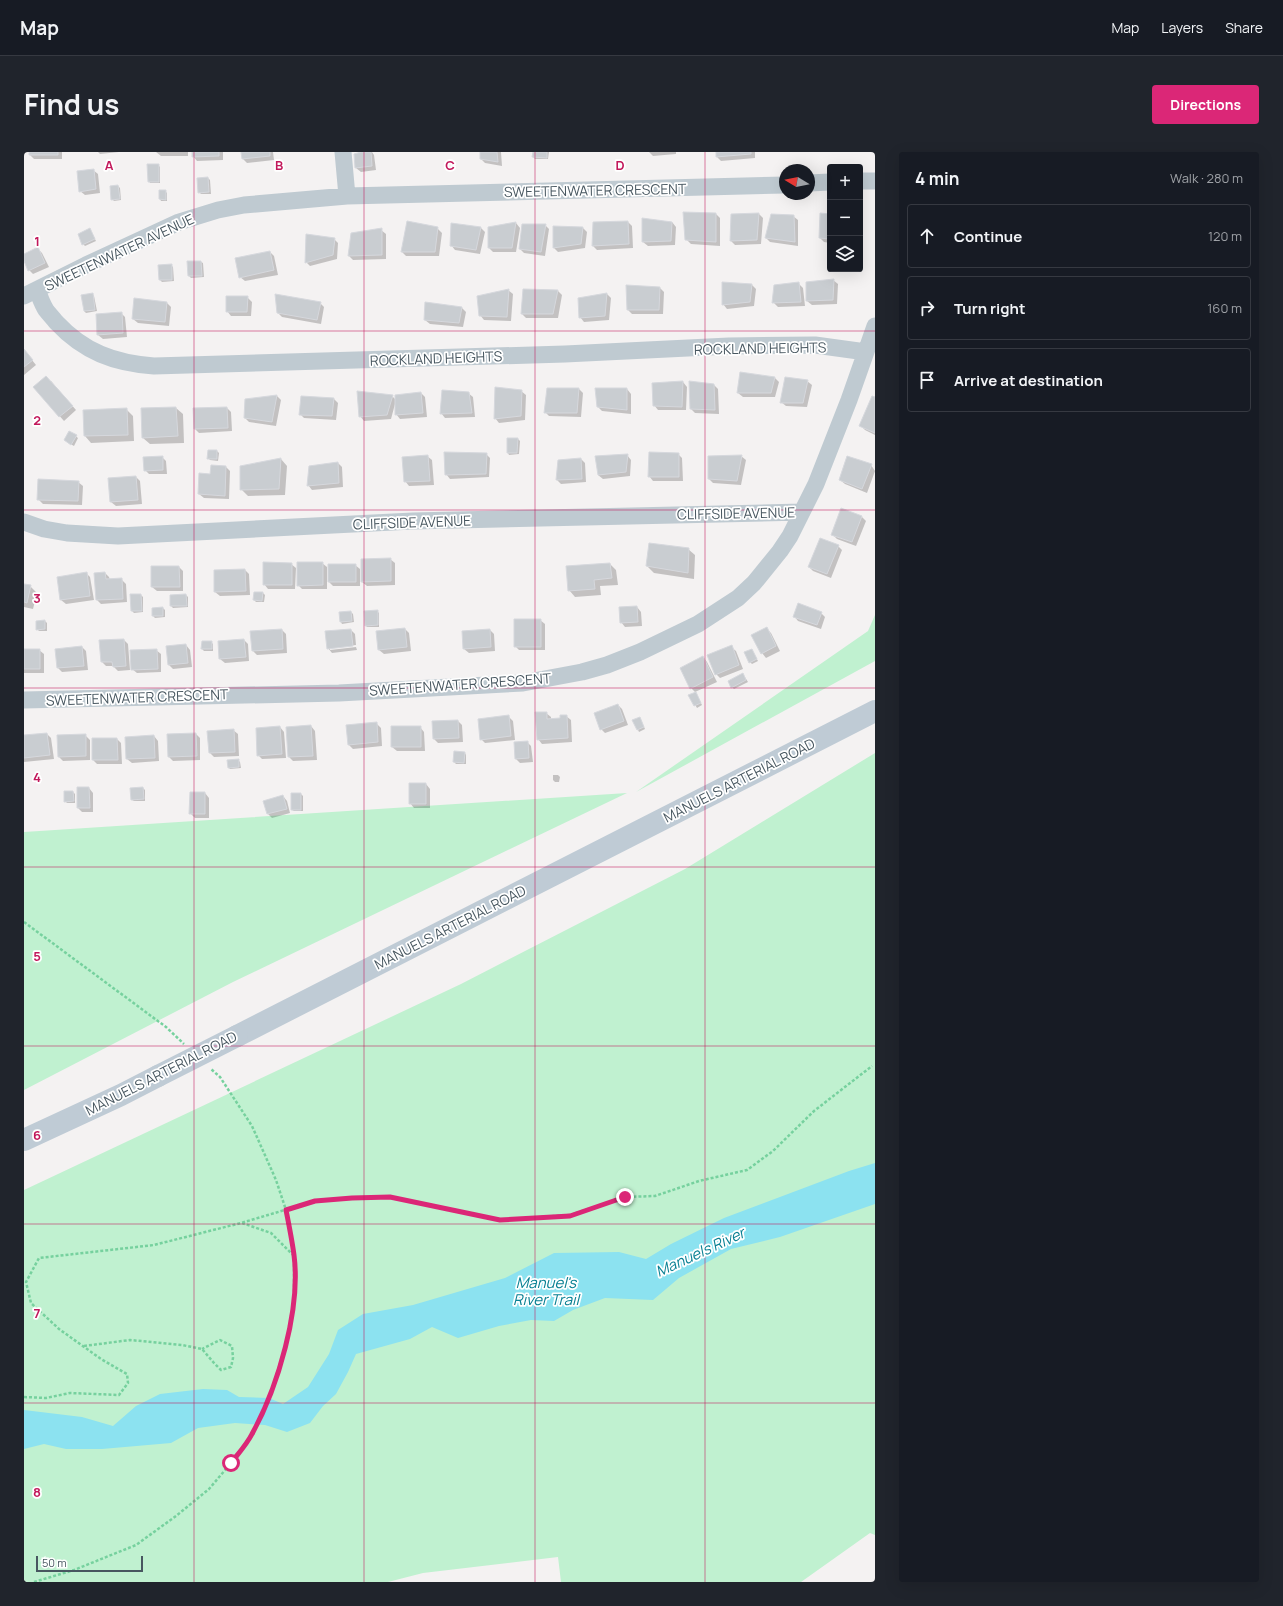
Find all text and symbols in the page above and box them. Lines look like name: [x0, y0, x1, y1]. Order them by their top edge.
text: Map: [20, 15, 59, 41]
text: Map: [1111, 18, 1139, 37]
text: Layers: [1161, 18, 1203, 37]
text: Share: [1225, 18, 1263, 37]
text: Find us: [24, 85, 119, 123]
button: Directions: [1152, 85, 1259, 124]
text: A: [105, 156, 114, 174]
text: B: [275, 156, 283, 174]
text: C: [445, 156, 455, 174]
text: D: [615, 156, 625, 174]
north arrow: [779, 164, 815, 200]
map controls: [827, 164, 863, 272]
button: +: [827, 164, 863, 200]
text: 4 min: [915, 167, 959, 190]
text: Walk · 280 m: [1170, 169, 1243, 187]
street label: SWEETENWATER CRESCENT: [504, 179, 687, 201]
button: −: [827, 200, 863, 236]
street label: SWEETENWATER AVENUE: [41, 209, 197, 295]
icon: ahead: [916, 225, 938, 247]
text: Continue: [954, 226, 1022, 247]
text: 120 m: [1208, 227, 1242, 245]
text: 1: [34, 232, 40, 250]
button: layers: [827, 236, 863, 272]
icon: right: [916, 297, 938, 319]
text: Turn right: [954, 298, 1025, 319]
text: 160 m: [1207, 299, 1242, 317]
street label: ROCKLAND HEIGHTS: [694, 337, 827, 359]
street label: ROCKLAND HEIGHTS: [370, 346, 503, 370]
icon: arrive: [916, 369, 938, 391]
text: Arrive at destination: [954, 370, 1103, 391]
text: 2: [33, 411, 41, 429]
street label: CLIFFSIDE AVENUE: [677, 502, 795, 524]
street label: CLIFFSIDE AVENUE: [353, 510, 471, 534]
text: 3: [33, 589, 41, 607]
street label: SWEETENWATER CRESCENT: [368, 668, 552, 700]
street label: SWEETENWATER CRESCENT: [45, 684, 229, 710]
street label: MANUELS ARTERIAL ROAD: [660, 733, 818, 827]
text: 4: [33, 768, 41, 786]
street label: MANUELS ARTERIAL ROAD: [371, 880, 529, 974]
text: 5: [33, 947, 41, 965]
street label: MANUELS ARTERIAL ROAD: [82, 1026, 240, 1120]
text: 6: [33, 1126, 41, 1144]
route end: [616, 1188, 634, 1206]
water label: Manuels River: [652, 1221, 750, 1282]
water label: Manuel's River Trail: [513, 1272, 582, 1310]
text: 7: [34, 1304, 41, 1322]
route start: [222, 1454, 240, 1472]
text: 8: [33, 1483, 41, 1501]
scale bar: [36, 1554, 143, 1573]
text: 50 m: [42, 1555, 67, 1570]

